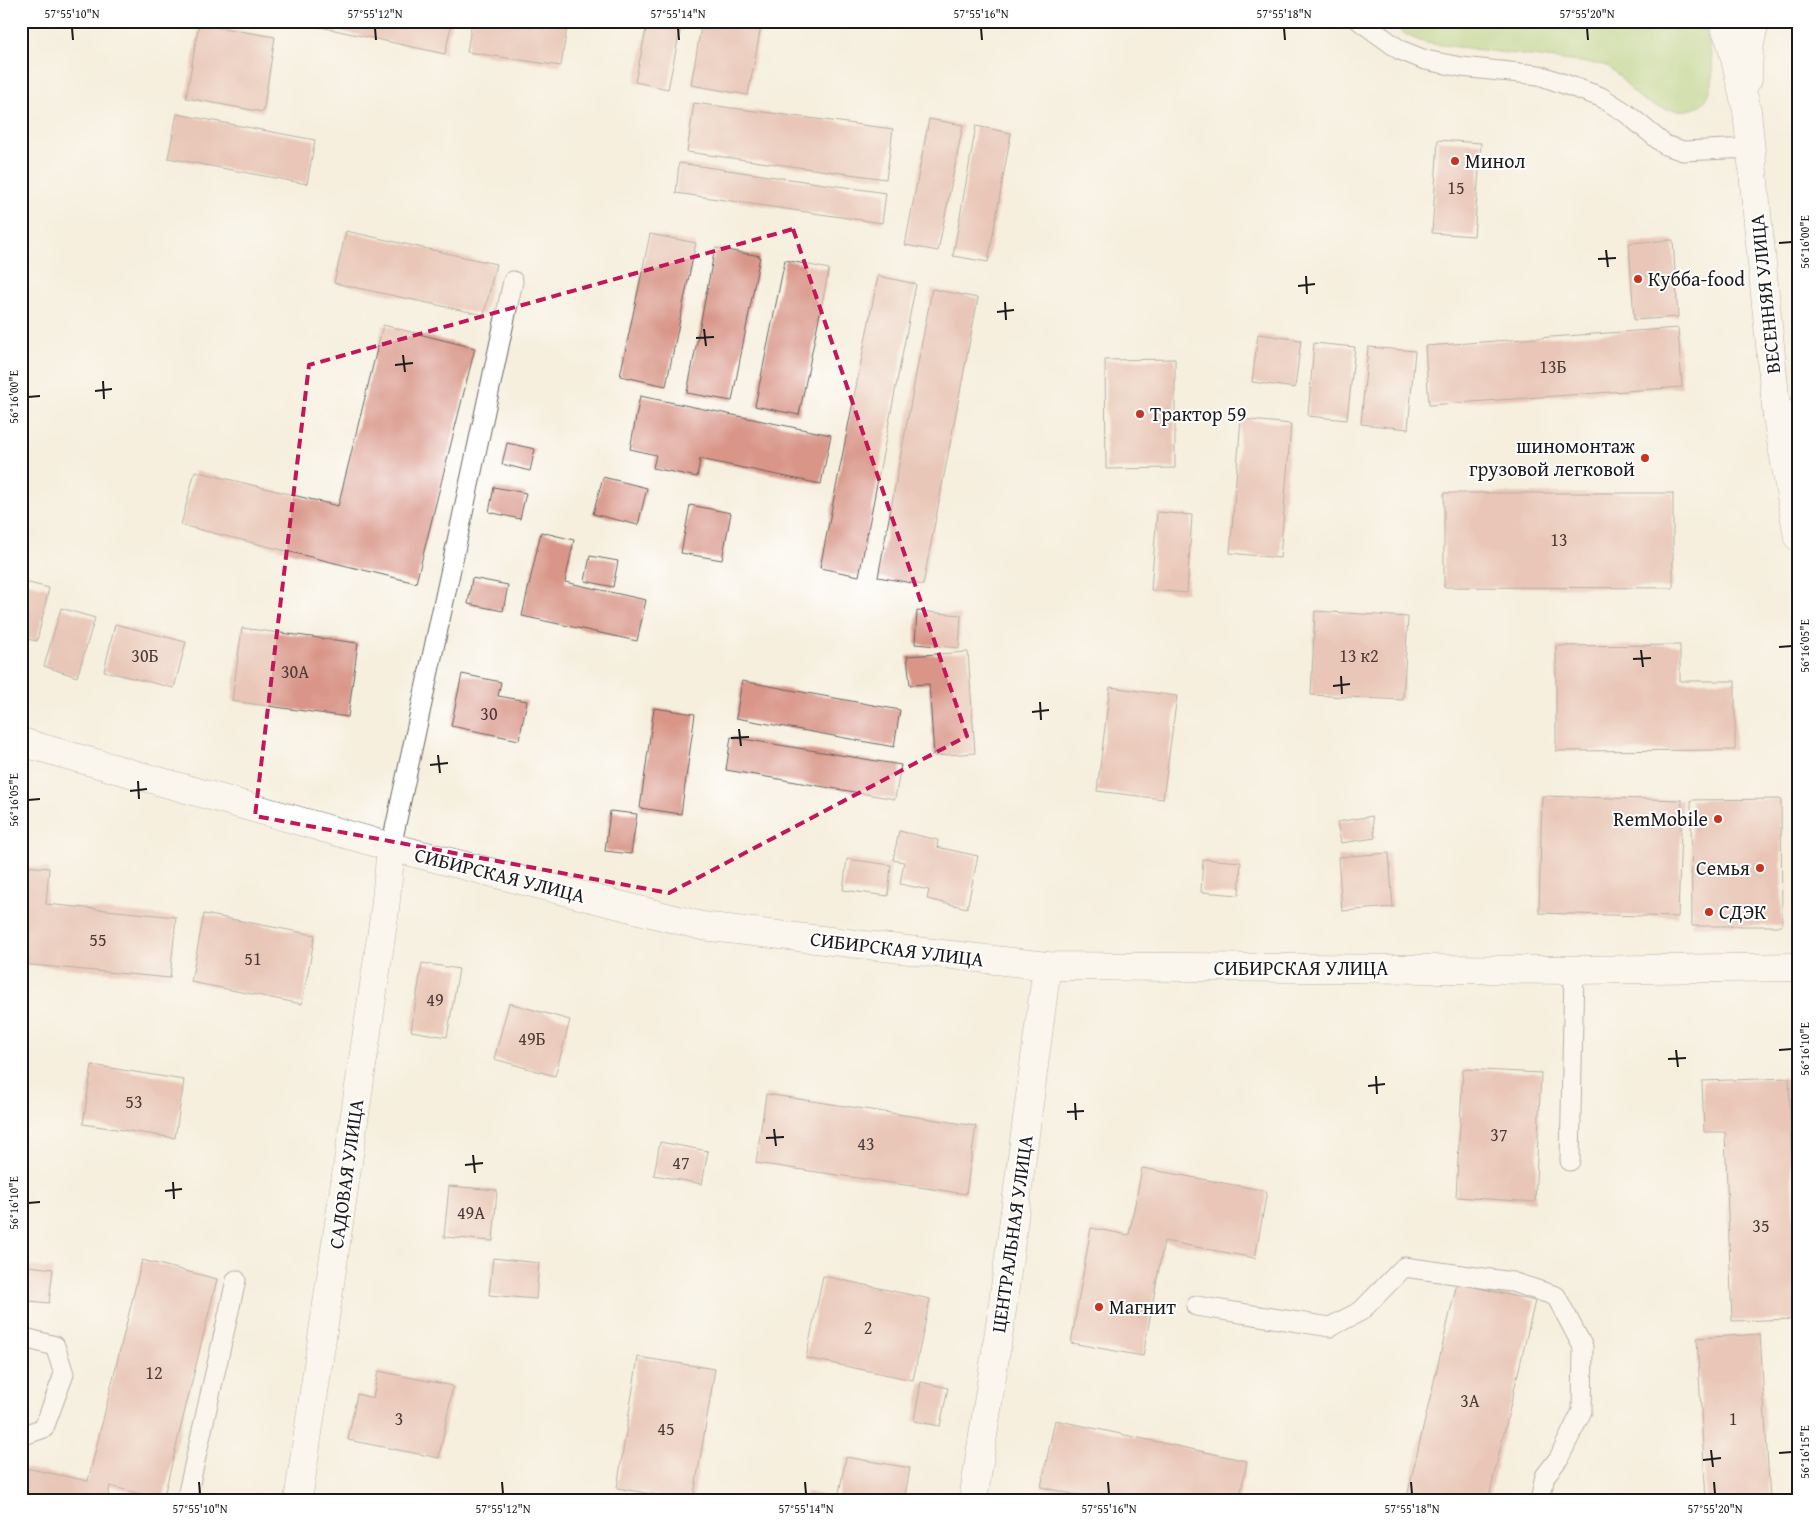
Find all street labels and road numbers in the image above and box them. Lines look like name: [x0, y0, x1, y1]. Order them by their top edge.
street label: ВЕСЕННЯЯ УЛИЦА: [1742, 213, 1787, 375]
street label: СИБИРСКАЯ УЛИЦА: [412, 839, 588, 910]
street label: СИБИРСКАЯ УЛИЦА: [809, 923, 986, 974]
street label: СИБИРСКАЯ УЛИЦА: [1214, 953, 1388, 982]
street label: САДОВАЯ УЛИЦА: [321, 1097, 370, 1251]
street label: ЦЕНТРАЛЬНАЯ УЛИЦА: [983, 1133, 1040, 1335]

